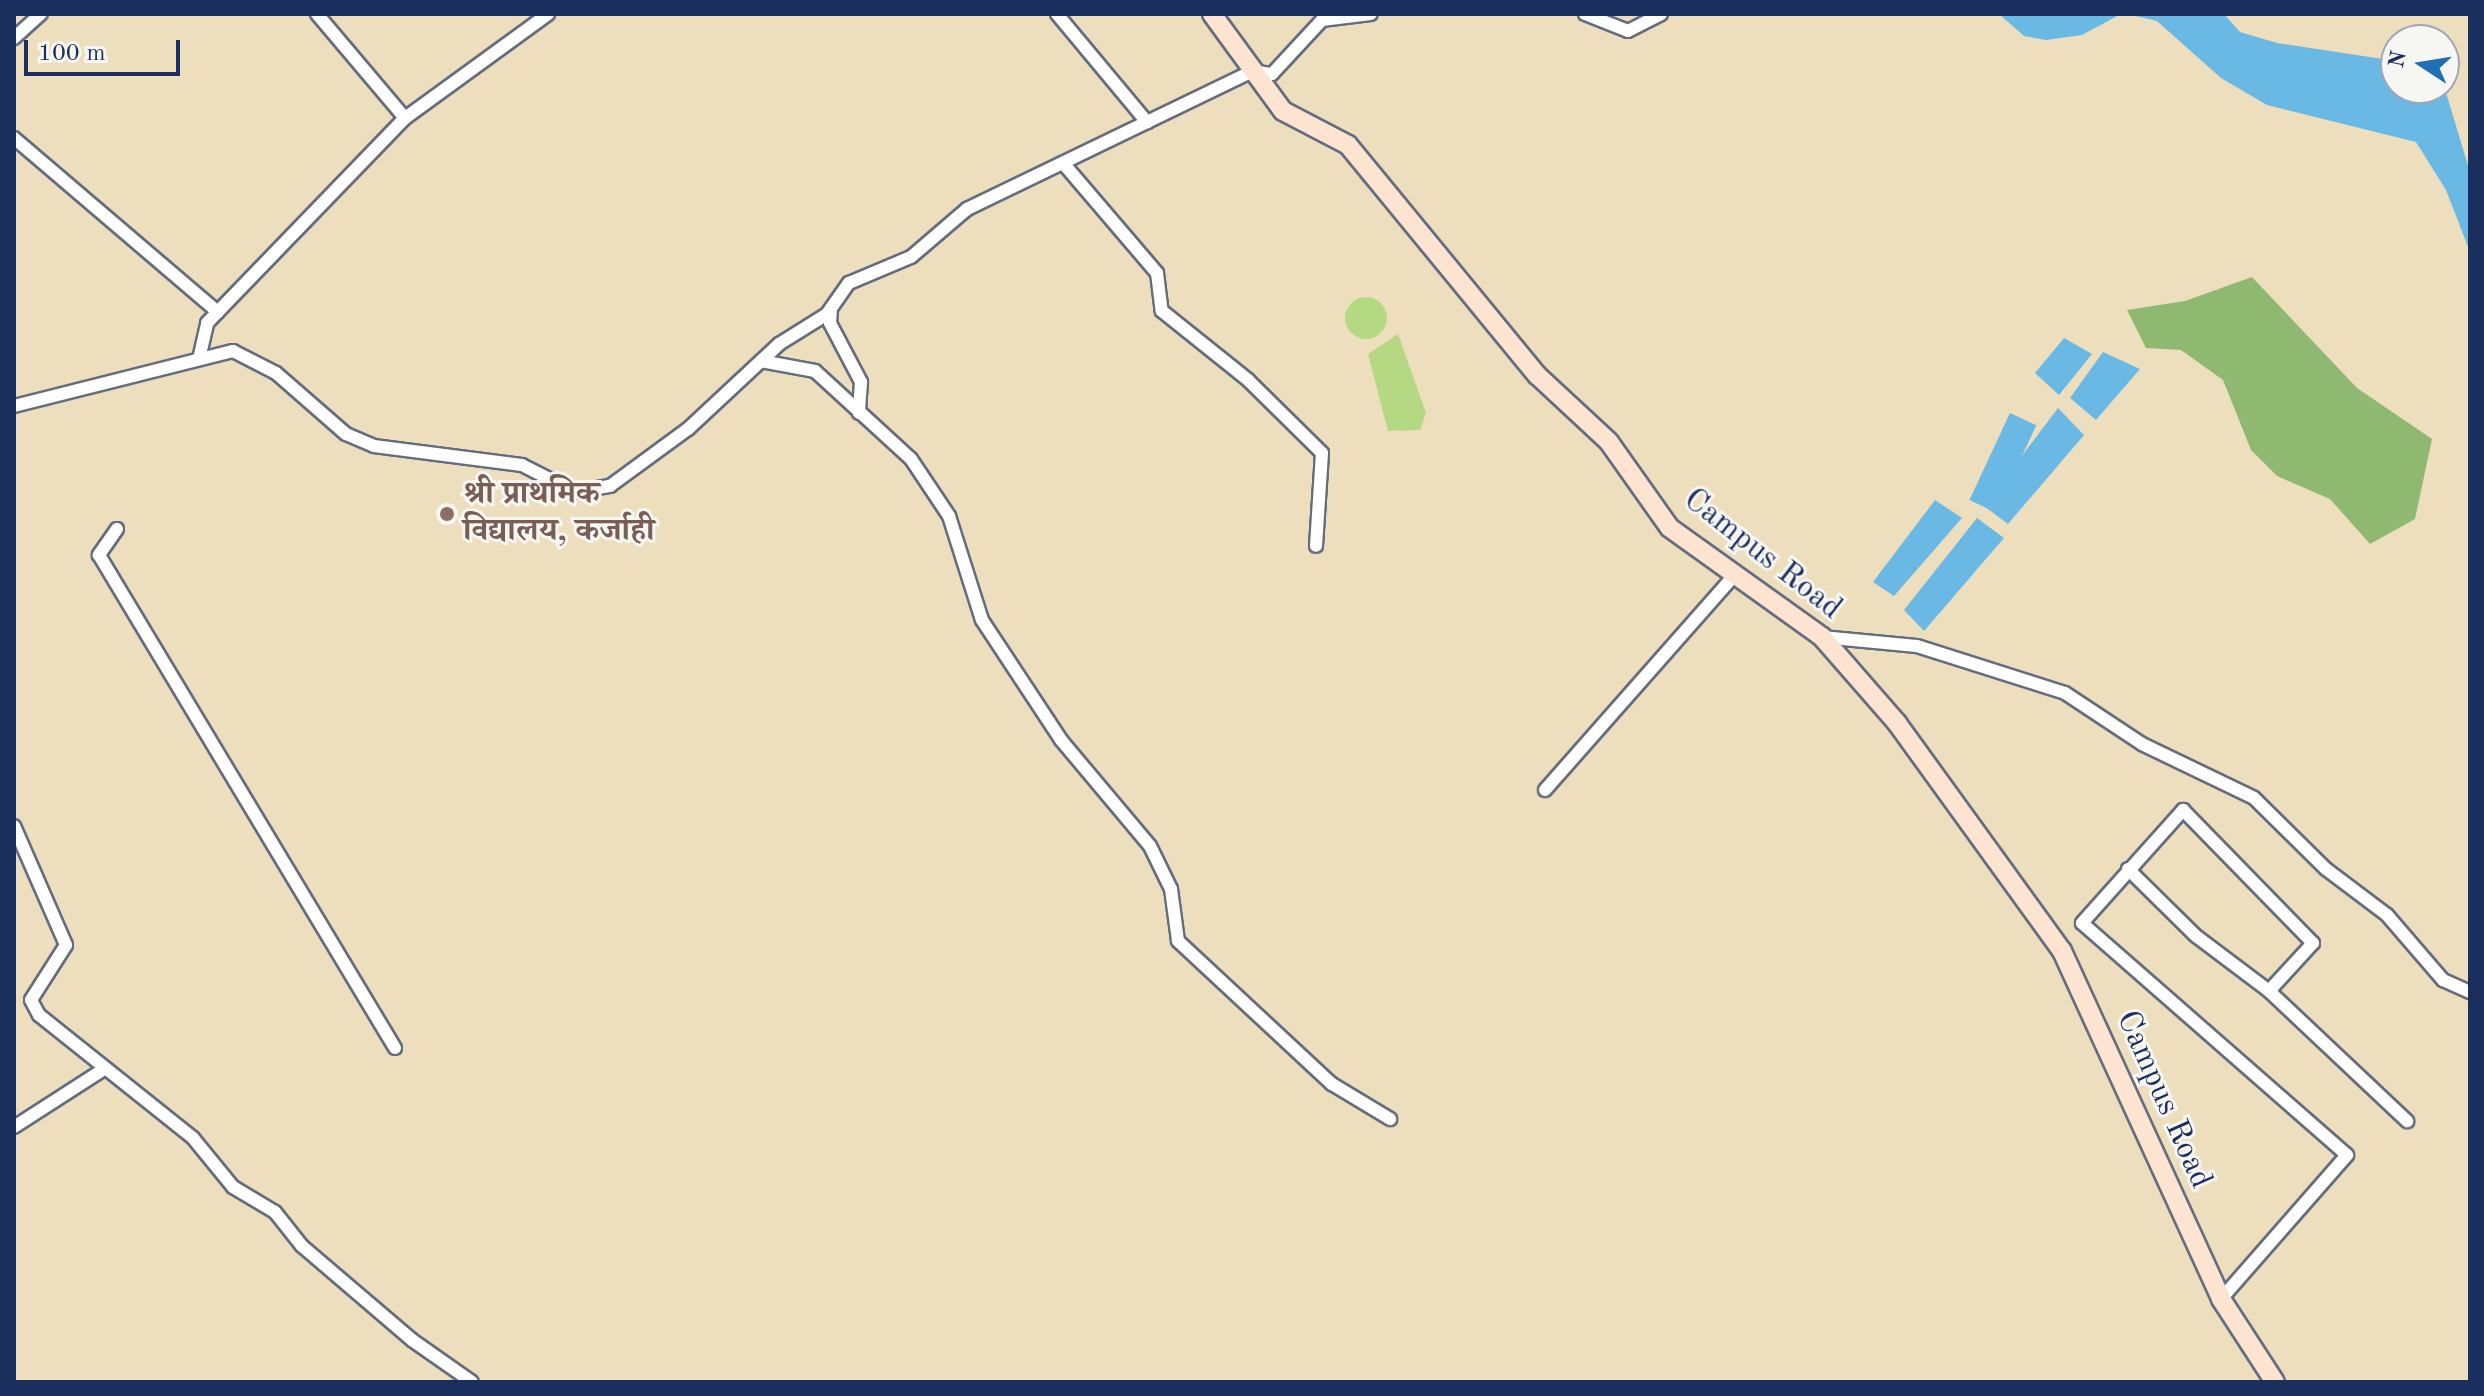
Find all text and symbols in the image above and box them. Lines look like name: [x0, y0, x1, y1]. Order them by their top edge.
scale bar: [28, 24, 184, 74]
north arrow: [2380, 24, 2460, 104]
text: 100 m: [38, 42, 106, 66]
text: N: [2386, 49, 2411, 70]
place label: श्री प्राथमिक विद्यालय, कर्जाही: [463, 477, 654, 552]
street label: Campus Road: [1675, 481, 1849, 629]
marker: श्री प्राथमिक विद्यालय, कर्जाही: [438, 505, 456, 523]
street label: Campus Road: [2107, 1005, 2219, 1195]

